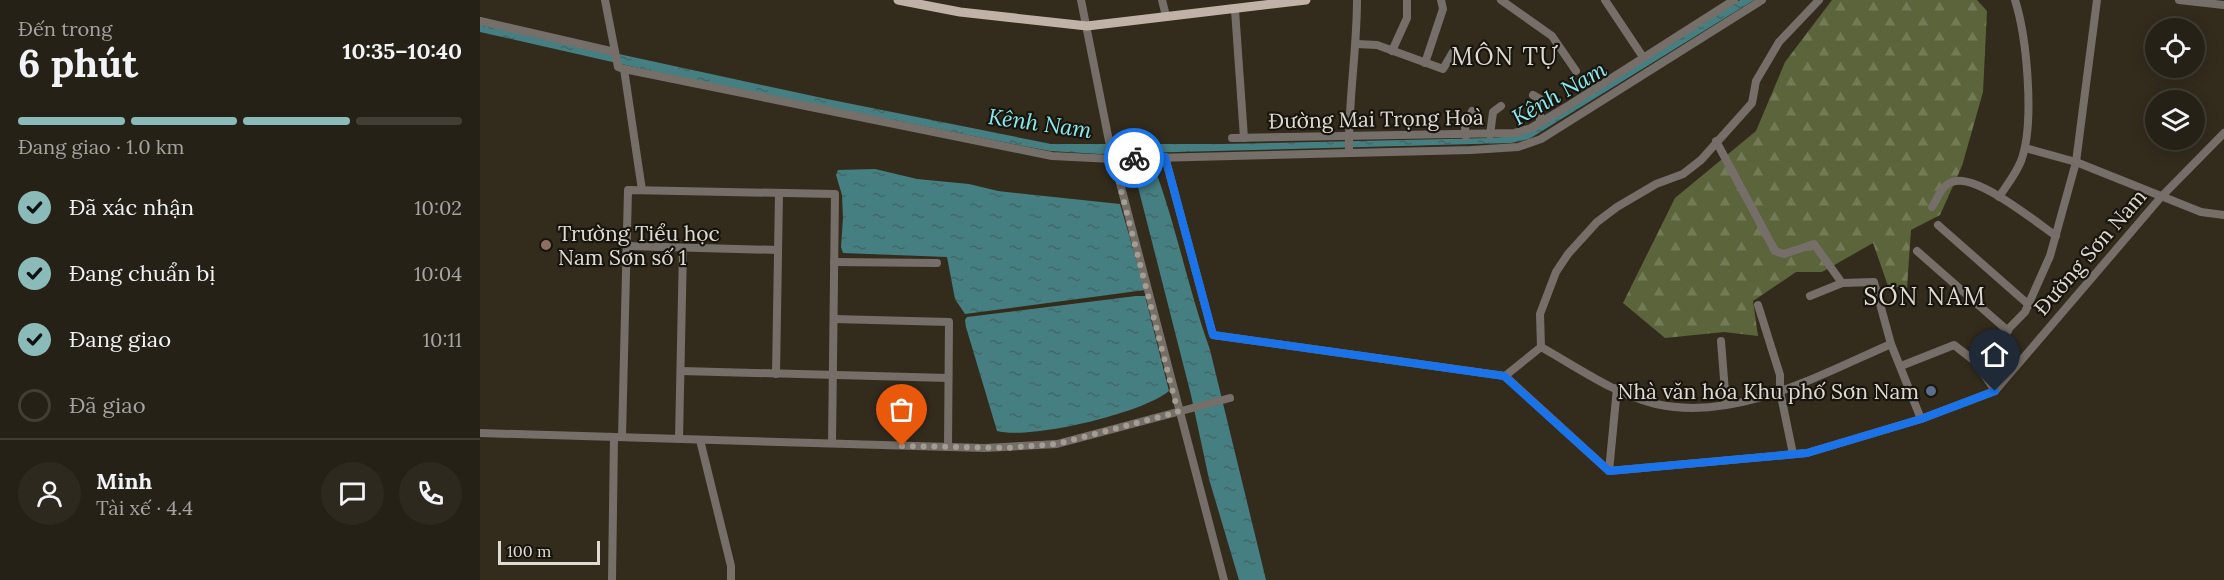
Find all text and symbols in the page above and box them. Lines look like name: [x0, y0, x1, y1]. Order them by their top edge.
text: Đến trong: [18, 16, 112, 41]
map controls: [2145, 18, 2205, 150]
button: locate: [2145, 18, 2205, 78]
text: 10:35–10:40: [343, 37, 462, 65]
text: 6 phút: [18, 38, 138, 88]
district label: MÔN TỰ: [1451, 41, 1559, 72]
water label: Kênh Nam: [1507, 54, 1612, 131]
button: layers: [2145, 90, 2205, 150]
water label: Kênh Nam: [986, 102, 1094, 144]
street label: Đường Mai Trọng Hoà: [1268, 104, 1484, 134]
courier: [1104, 128, 1164, 188]
text: Đang giao · 1.0 km: [18, 134, 184, 159]
icon: bike: [1118, 142, 1151, 175]
street label: Đường Sơn Nam: [2028, 183, 2152, 321]
icon: check: [18, 191, 51, 224]
text: Đã xác nhận: [69, 193, 194, 221]
text: 10:02: [414, 195, 462, 220]
place label: Trường Tiểu học Nam Sơn số 1: [558, 220, 720, 271]
marker: Trường Tiểu học Nam Sơn số 1: [539, 238, 553, 252]
icon: check: [18, 257, 51, 290]
text: Đang chuẩn bị: [69, 259, 215, 287]
text: 10:04: [414, 261, 462, 286]
district label: SƠN NAM: [1863, 281, 1987, 312]
icon: check: [18, 323, 51, 356]
text: Đang giao: [69, 325, 171, 353]
text: 10:11: [423, 327, 462, 352]
pin: [1969, 329, 2020, 391]
icon: home: [1978, 338, 2011, 371]
place label: Nhà văn hóa Khu phố Sơn Nam: [1617, 378, 1919, 405]
pin: [876, 384, 927, 446]
marker: Nhà văn hóa Khu phố Sơn Nam: [1924, 384, 1938, 398]
text: Đã giao: [69, 391, 146, 419]
icon: bag: [885, 393, 918, 426]
button: person: [18, 462, 81, 525]
button: chat: [321, 462, 384, 525]
button: phone: [399, 462, 462, 525]
text: Minh: [96, 467, 152, 495]
text: Tài xế · 4.4: [96, 495, 193, 520]
scale bar: [498, 538, 600, 566]
text: 100 m: [507, 541, 551, 561]

